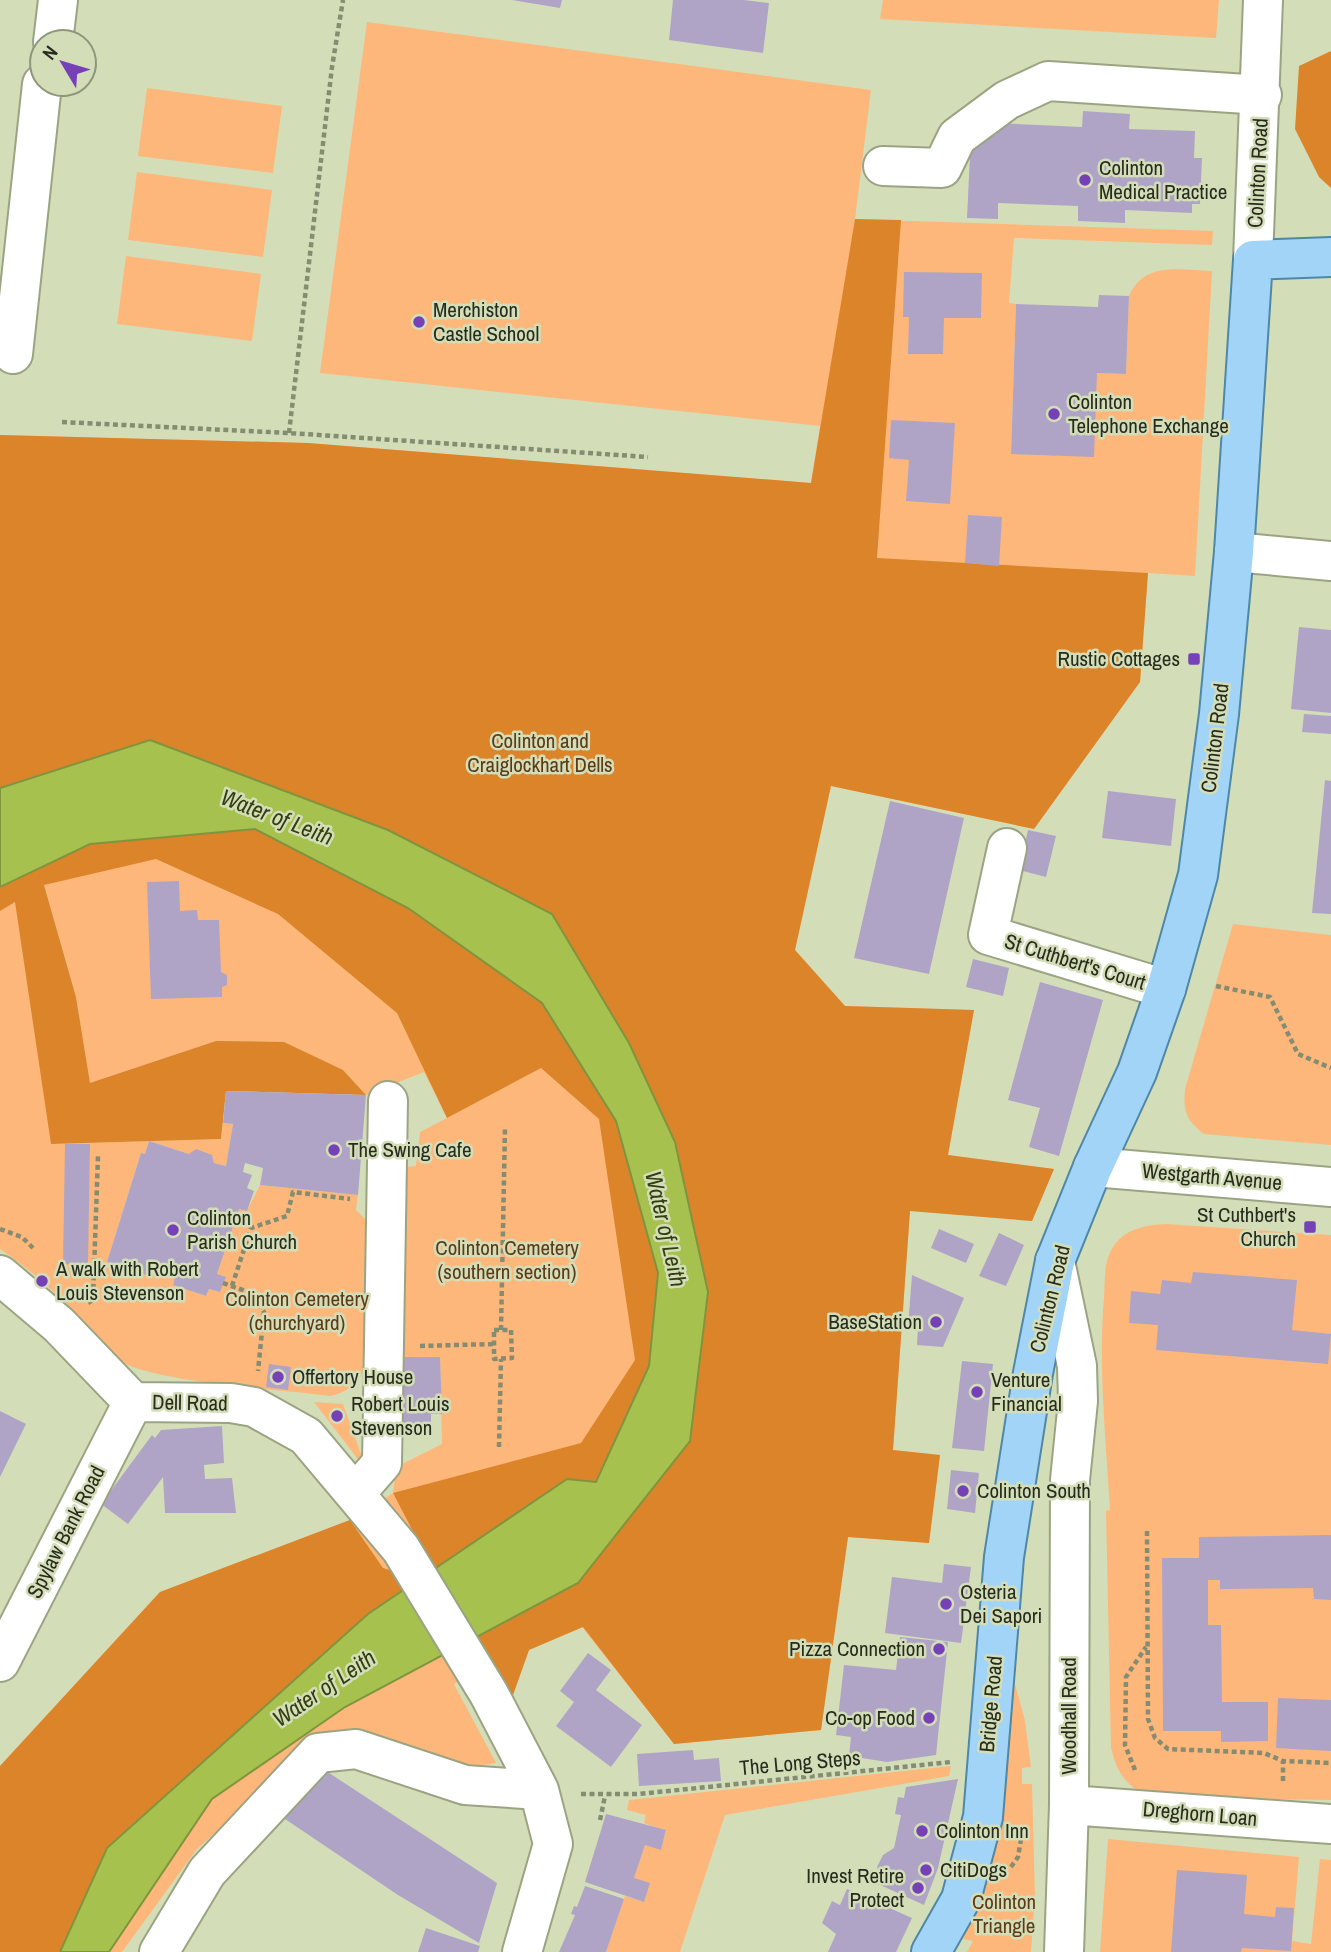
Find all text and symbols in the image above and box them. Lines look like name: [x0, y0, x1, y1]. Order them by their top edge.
north arrow: [28, 28, 98, 98]
text: N: [36, 40, 63, 65]
street label: Colinton Road: [1240, 117, 1275, 229]
place label: Colinton Medical Practice: [1099, 153, 1227, 206]
marker: Colinton Medical Practice: [1077, 172, 1093, 188]
place label: Merchiston Castle School: [433, 295, 539, 348]
marker: Merchiston Castle School: [411, 314, 427, 330]
place label: Colinton Telephone Exchange: [1068, 387, 1229, 440]
marker: Colinton Telephone Exchange: [1046, 406, 1062, 422]
place label: Rustic Cottages: [1057, 644, 1180, 673]
marker: Rustic Cottages: [1186, 651, 1202, 667]
street label: Colinton Road: [1193, 682, 1236, 794]
park label: Colinton and Craiglockhart Dells: [467, 726, 613, 779]
water label: Water of Leith: [217, 781, 338, 852]
street label: St Cuthbert's Court: [1001, 926, 1149, 997]
place label: The Swing Cafe: [348, 1135, 471, 1164]
marker: The Swing Cafe: [326, 1142, 342, 1158]
street label: Westgarth Avenue: [1141, 1156, 1283, 1197]
water label: Water of Leith: [638, 1168, 695, 1290]
place label: St Cuthbert's Church: [1197, 1200, 1296, 1253]
place label: Colinton Parish Church: [187, 1203, 297, 1256]
marker: St Cuthbert's Church: [1302, 1219, 1318, 1235]
marker: Colinton Parish Church: [165, 1222, 181, 1238]
park label: Colinton Cemetery (southern section): [435, 1233, 579, 1286]
street label: Colinton Road: [1022, 1242, 1077, 1356]
place label: A walk with Robert Louis Stevenson: [55, 1254, 199, 1307]
marker: A walk with Robert Louis Stevenson: [34, 1273, 50, 1289]
park label: Colinton Cemetery (churchyard): [225, 1284, 369, 1337]
place label: BaseStation: [828, 1307, 922, 1336]
marker: BaseStation: [928, 1314, 944, 1330]
place label: Offertory House: [292, 1362, 413, 1391]
place label: Venture Financial: [991, 1365, 1062, 1418]
marker: Offertory House: [270, 1369, 286, 1385]
marker: Venture Financial: [969, 1384, 985, 1400]
street label: Dell Road: [152, 1387, 228, 1418]
place label: Robert Louis Stevenson: [351, 1389, 450, 1442]
marker: Robert Louis Stevenson: [329, 1408, 345, 1424]
street label: Spylaw Bank Road: [20, 1460, 112, 1603]
place label: Colinton South: [977, 1476, 1091, 1505]
marker: Colinton South: [955, 1483, 971, 1499]
place label: Osteria Dei Sapori: [960, 1577, 1042, 1630]
marker: Osteria Dei Sapori: [938, 1596, 954, 1612]
place label: Pizza Connection: [789, 1634, 925, 1663]
marker: Pizza Connection: [931, 1641, 947, 1657]
water label: Water of Leith: [266, 1642, 381, 1733]
street label: Bridge Road: [972, 1655, 1009, 1753]
street label: Woodhall Road: [1054, 1657, 1083, 1775]
place label: Co-op Food: [825, 1703, 915, 1732]
marker: Co-op Food: [921, 1710, 937, 1726]
street label: The Long Steps: [738, 1743, 862, 1782]
street label: Dreghorn Loan: [1142, 1794, 1259, 1833]
place label: Colinton Inn: [936, 1816, 1029, 1845]
marker: Colinton Inn: [914, 1823, 930, 1839]
place label: CitiDogs: [940, 1855, 1007, 1884]
place label: Invest Retire Protect: [806, 1861, 904, 1914]
marker: CitiDogs: [918, 1862, 934, 1878]
marker: Invest Retire Protect: [910, 1880, 926, 1896]
park label: Colinton Triangle: [972, 1887, 1036, 1940]

